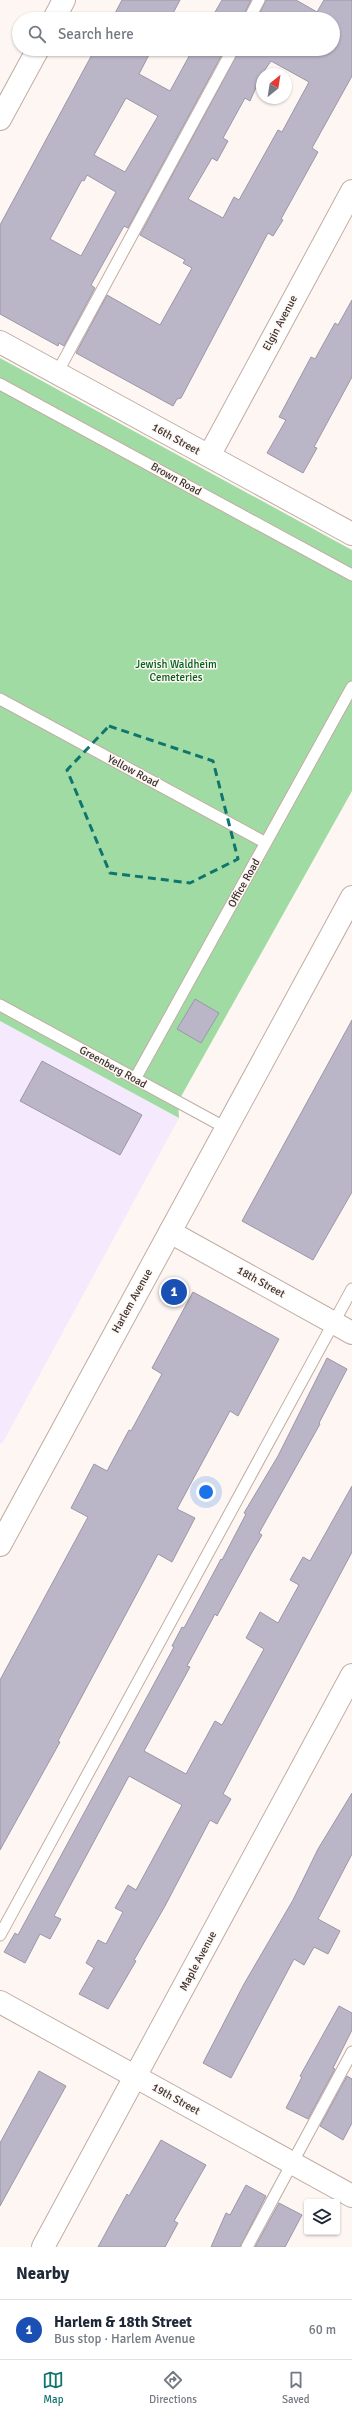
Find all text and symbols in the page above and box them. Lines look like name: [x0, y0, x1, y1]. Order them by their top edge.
search box: [12, 12, 340, 56]
icon: search: [26, 23, 48, 45]
text: Search here: [58, 25, 134, 43]
north arrow: [256, 68, 292, 104]
street label: Elgin Avenue: [260, 293, 300, 353]
street label: 16th Street: [150, 421, 202, 458]
street label: Brown Road: [148, 460, 204, 498]
park label: Jewish Waldheim Cemeteries: [135, 658, 217, 684]
street label: Yellow Road: [105, 752, 161, 790]
street label: Office Road: [225, 856, 263, 910]
street label: Greenberg Road: [77, 1043, 149, 1091]
street label: 18th Street: [235, 1264, 287, 1301]
street label: Harlem Avenue: [109, 1267, 155, 1335]
pin: 1: [161, 1277, 187, 1307]
your location: [196, 1482, 216, 1502]
street label: Maple Avenue: [177, 1929, 219, 1993]
street label: 19th Street: [150, 2081, 202, 2118]
map controls: [304, 2199, 340, 2235]
button: layers: [304, 2199, 340, 2235]
text: Nearby: [16, 2263, 69, 2284]
text: Harlem & 18th Street: [54, 2313, 192, 2331]
text: 1: [25, 2322, 33, 2338]
text: 60 m: [309, 2322, 336, 2338]
text: Bus stop · Harlem Avenue: [54, 2331, 195, 2347]
tab: Map: [42, 2369, 64, 2406]
tab: Directions: [149, 2369, 197, 2406]
tab: Saved: [282, 2369, 310, 2406]

